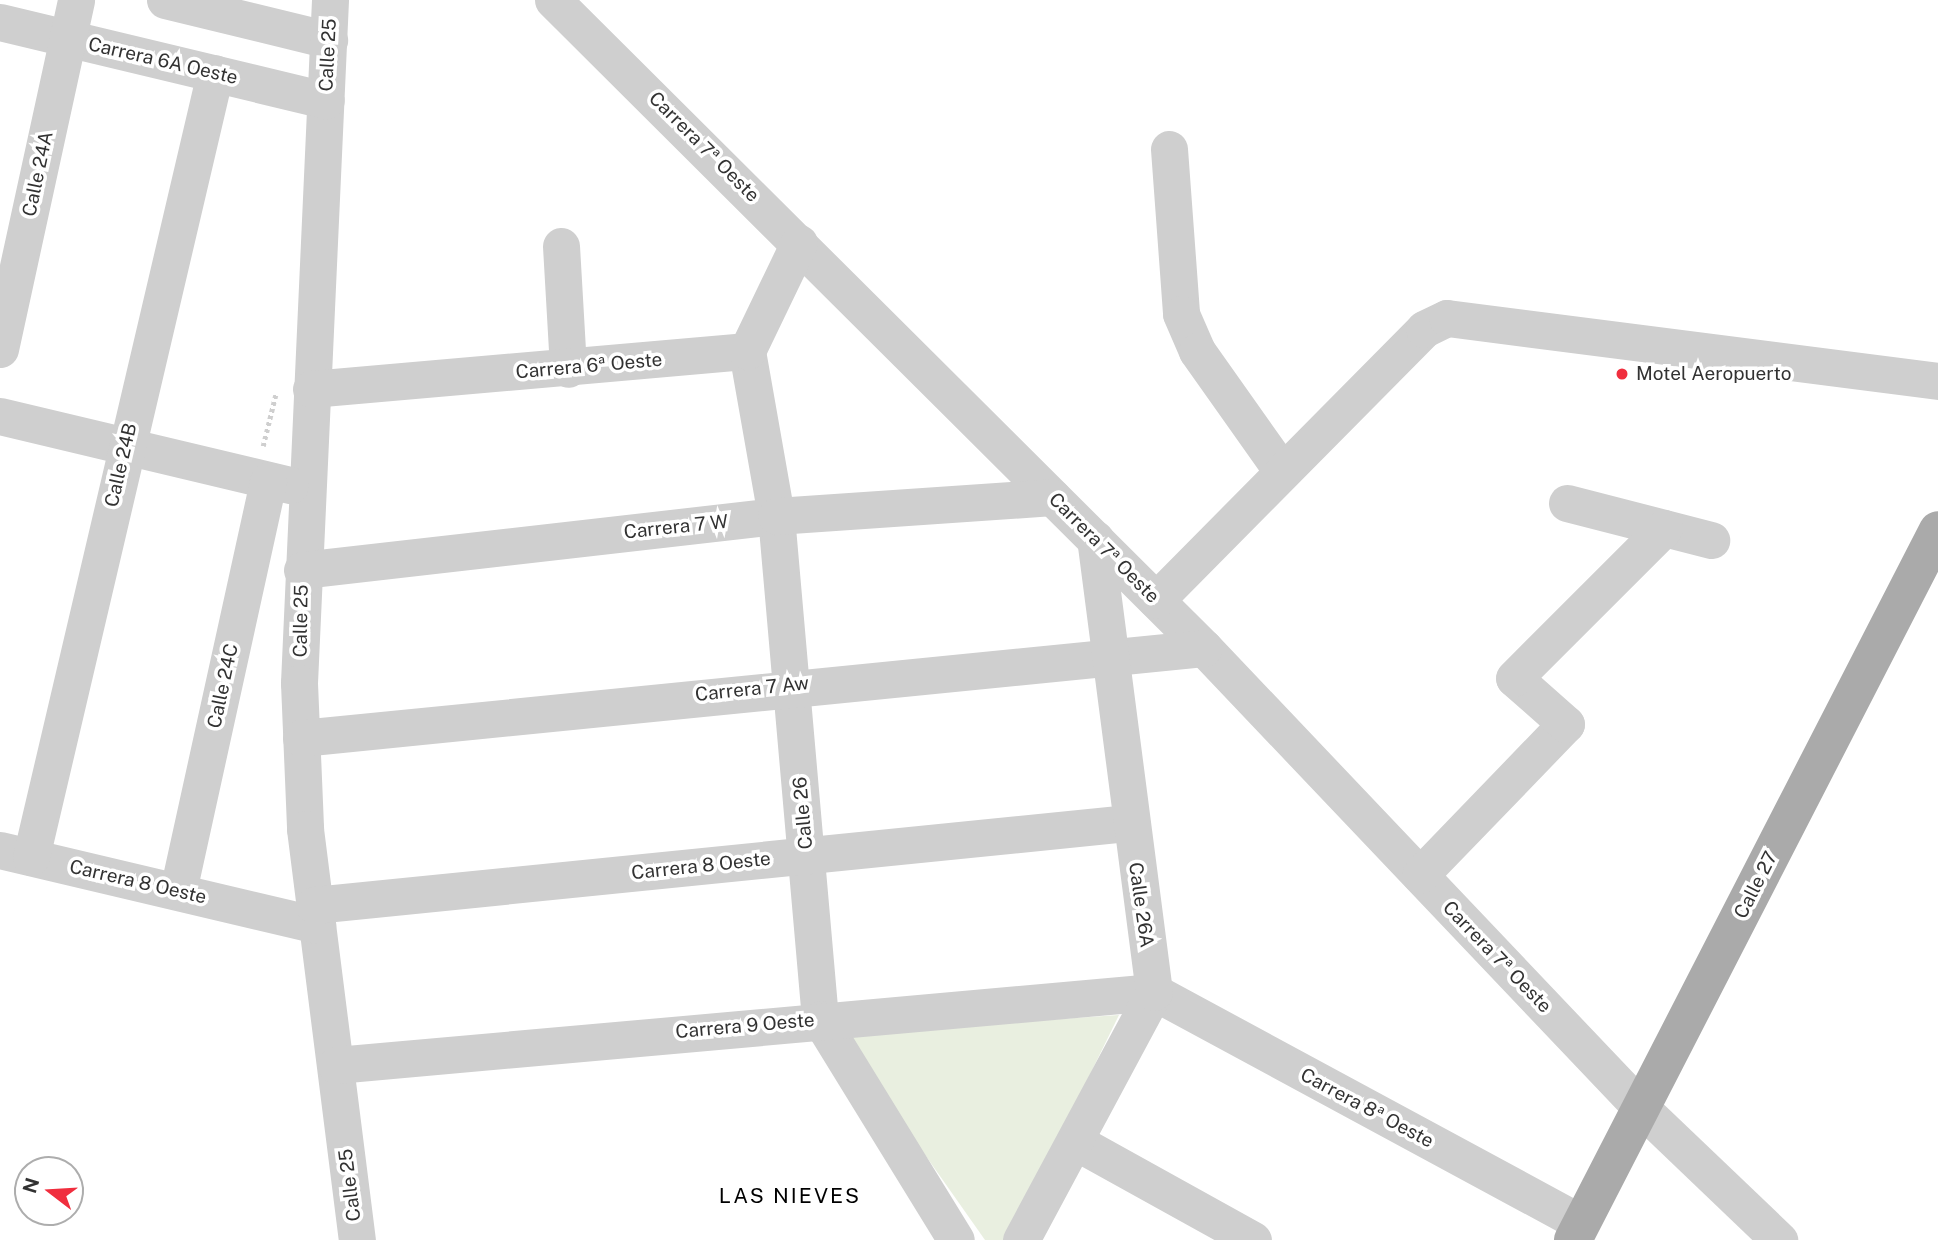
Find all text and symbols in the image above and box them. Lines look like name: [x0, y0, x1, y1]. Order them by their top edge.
street label: Calle 25: [315, 18, 341, 92]
street label: Carrera 6A Oeste: [86, 33, 240, 89]
street label: Carrera 7ª Oeste: [644, 87, 764, 207]
street label: Calle 24A: [18, 129, 58, 219]
street label: Carrera 6ª Oeste: [515, 348, 663, 384]
place label: Motel Aeropuerto: [1636, 363, 1791, 385]
marker: Motel Aeropuerto: [1614, 366, 1630, 382]
street label: Calle 24B: [100, 421, 142, 509]
street label: Carrera 7ª Oeste: [1044, 488, 1164, 608]
street label: Carrera 7 W: [622, 510, 730, 544]
street label: Calle 25: [289, 584, 313, 658]
street label: Calle 24C: [203, 642, 243, 730]
street label: Carrera 7 Aw: [694, 672, 810, 706]
street label: Calle 26: [788, 776, 818, 850]
street label: Carrera 8 Oeste: [630, 847, 772, 885]
street label: Calle 27: [1729, 848, 1783, 922]
street label: Carrera 8 Oeste: [67, 855, 209, 909]
street label: Calle 26A: [1124, 861, 1158, 949]
street label: Carrera 7ª Oeste: [1438, 896, 1556, 1018]
street label: Carrera 9 Oeste: [675, 1009, 815, 1043]
street label: Carrera 8ª Oeste: [1296, 1063, 1438, 1153]
street label: Calle 25: [334, 1147, 366, 1223]
north arrow: [14, 1156, 84, 1226]
text: N: [18, 1175, 44, 1196]
district label: LAS NIEVES: [720, 1183, 860, 1209]

